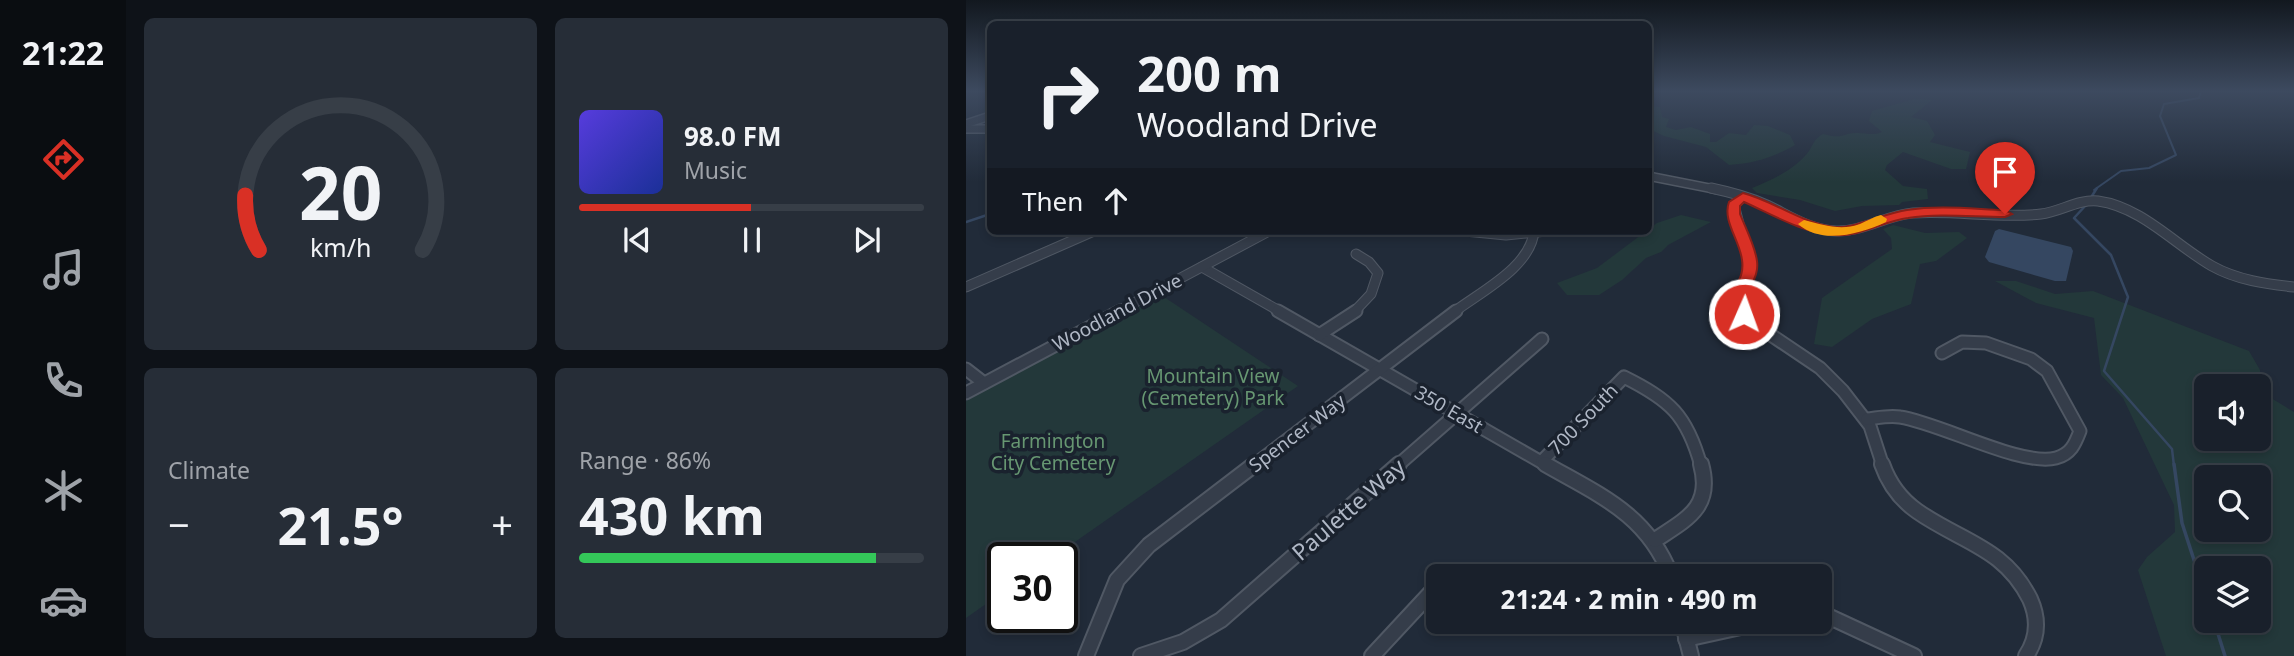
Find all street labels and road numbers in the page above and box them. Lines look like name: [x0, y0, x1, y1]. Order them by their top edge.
street label: Woodland Drive: [1048, 267, 1186, 357]
street label: 700 South: [1542, 378, 1624, 460]
street label: 350 East: [1410, 379, 1488, 439]
street label: Spencer Way: [1243, 388, 1351, 478]
street label: Paulette Way: [1284, 450, 1412, 567]

